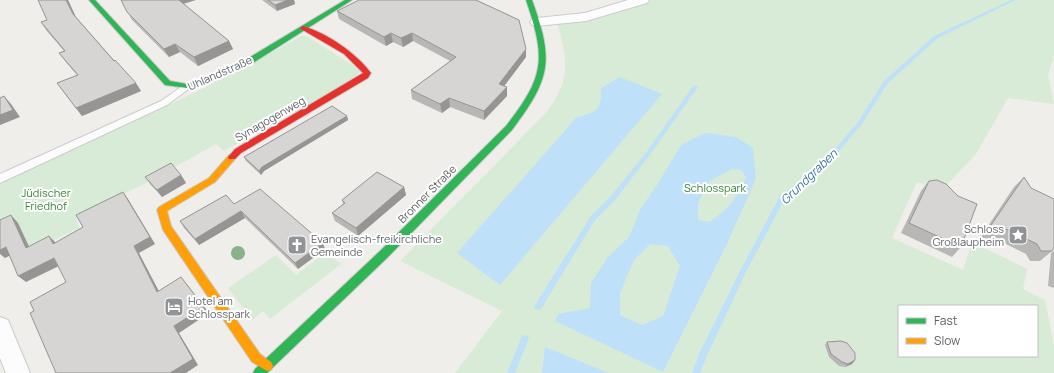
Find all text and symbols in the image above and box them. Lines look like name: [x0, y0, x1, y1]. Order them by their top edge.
street label: Uhlandstraße: [185, 51, 255, 93]
street label: Synagogenweg: [232, 92, 308, 145]
water label: Grundgraben: [776, 145, 841, 208]
street label: Bronner Straße: [394, 161, 459, 226]
park label: Schlosspark: [684, 180, 747, 195]
park label: Jüdischer Friedhof: [21, 185, 71, 213]
place label: Schloss Großlaupheim: [933, 221, 1004, 249]
place icon: Schloss Großlaupheim: [1007, 224, 1029, 246]
place label: Evangelisch-freikirchliche Gemeinde: [311, 231, 442, 259]
church icon: Evangelisch-freikirchliche Gemeinde: [286, 234, 308, 256]
place label: Hotel am Schlosspark: [188, 293, 251, 321]
hotel icon: Hotel am Schlosspark: [163, 296, 185, 318]
legend: [898, 305, 1038, 357]
text: Fast: [934, 312, 958, 329]
text: Slow: [934, 332, 960, 349]

